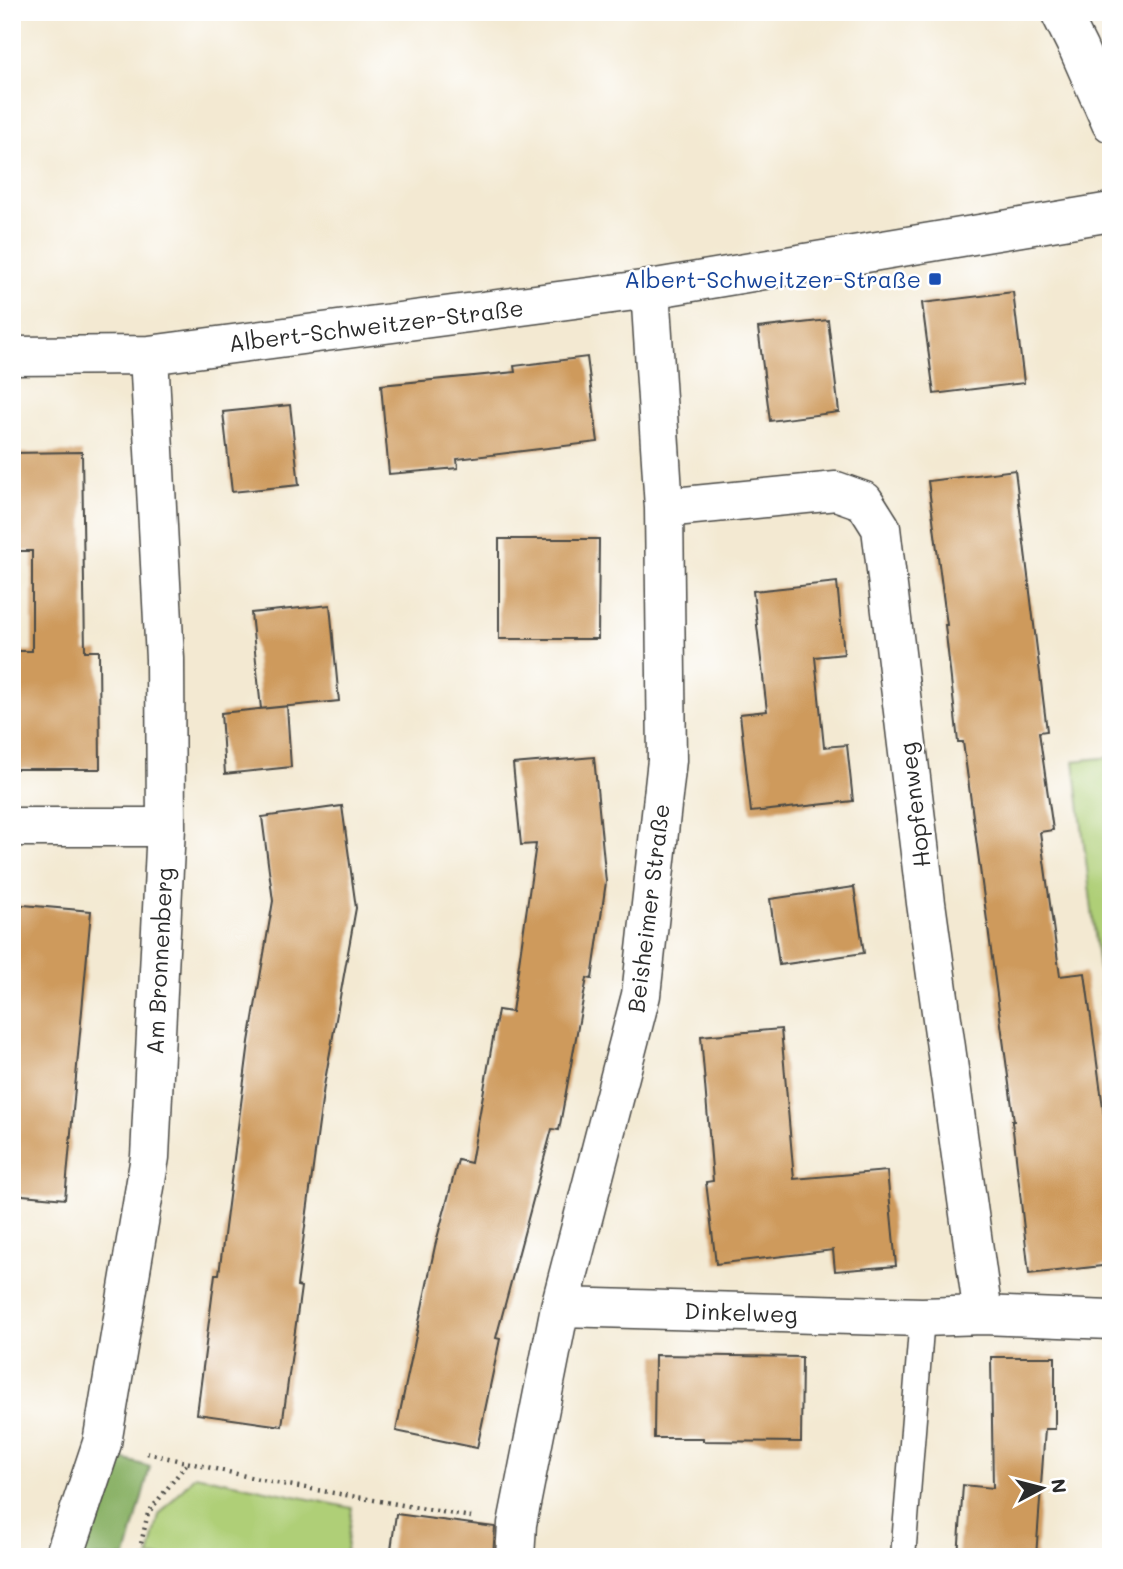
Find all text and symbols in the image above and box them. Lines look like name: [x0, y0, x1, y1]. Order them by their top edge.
place label: Albert-Schweitzer-Straße: [624, 264, 921, 294]
marker: Albert-Schweitzer-Straße: [927, 271, 943, 287]
street label: Albert-Schweitzer-Straße: [227, 292, 525, 358]
street label: Hopfenweg: [891, 741, 937, 869]
street label: Beisheimer Straße: [620, 802, 676, 1014]
street label: Am Bronnenberg: [139, 867, 179, 1055]
street label: Dinkelweg: [684, 1295, 798, 1329]
north arrow: [1007, 1454, 1078, 1524]
text: N: [1046, 1477, 1073, 1495]

